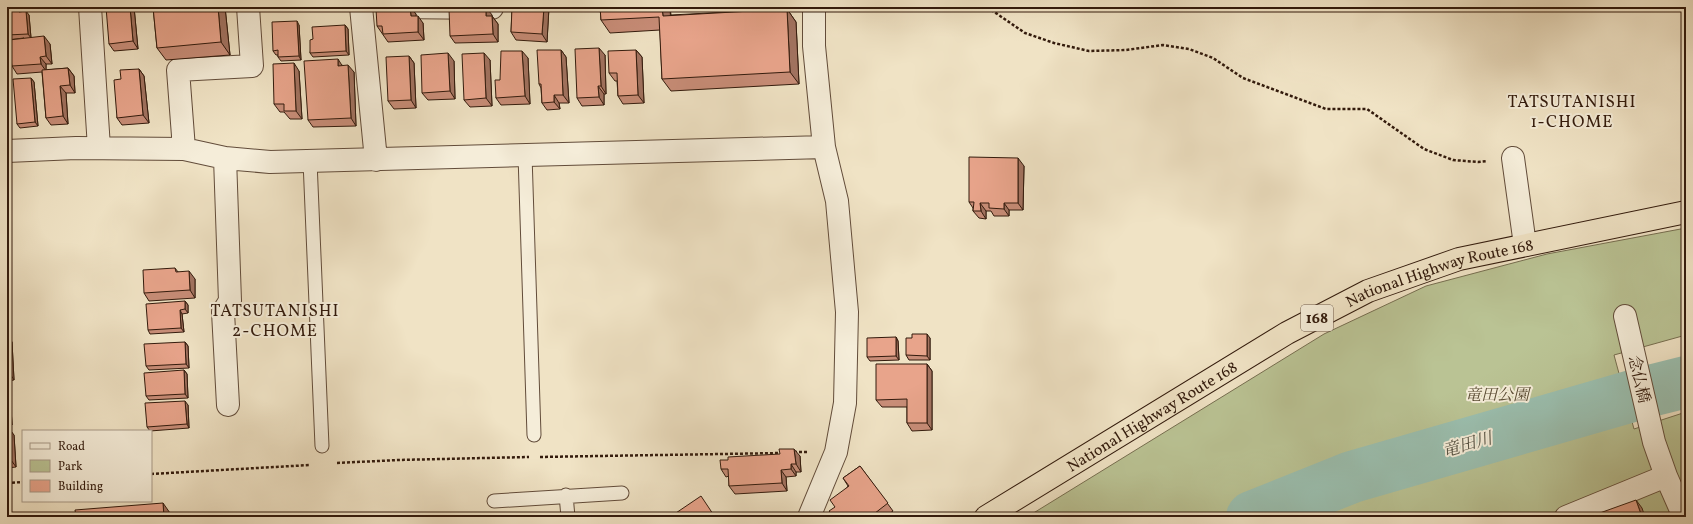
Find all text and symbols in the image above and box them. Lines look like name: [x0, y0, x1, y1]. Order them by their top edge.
district label: TATSUTANISHI 1-CHOME: [1507, 91, 1637, 134]
street label: National Highway Route 168: [1342, 235, 1536, 314]
district label: TATSUTANISHI 2-CHOME: [210, 300, 340, 343]
road number: 168: [1301, 305, 1333, 331]
street label: 念仏橋: [1622, 354, 1654, 405]
street label: National Highway Route 168: [1063, 357, 1242, 478]
park label: 竜田公園: [1465, 385, 1532, 407]
water label: 竜田川: [1440, 427, 1497, 464]
legend: [22, 430, 152, 502]
text: Road: [58, 439, 85, 455]
text: Park: [58, 459, 83, 475]
text: Building: [58, 479, 103, 495]

